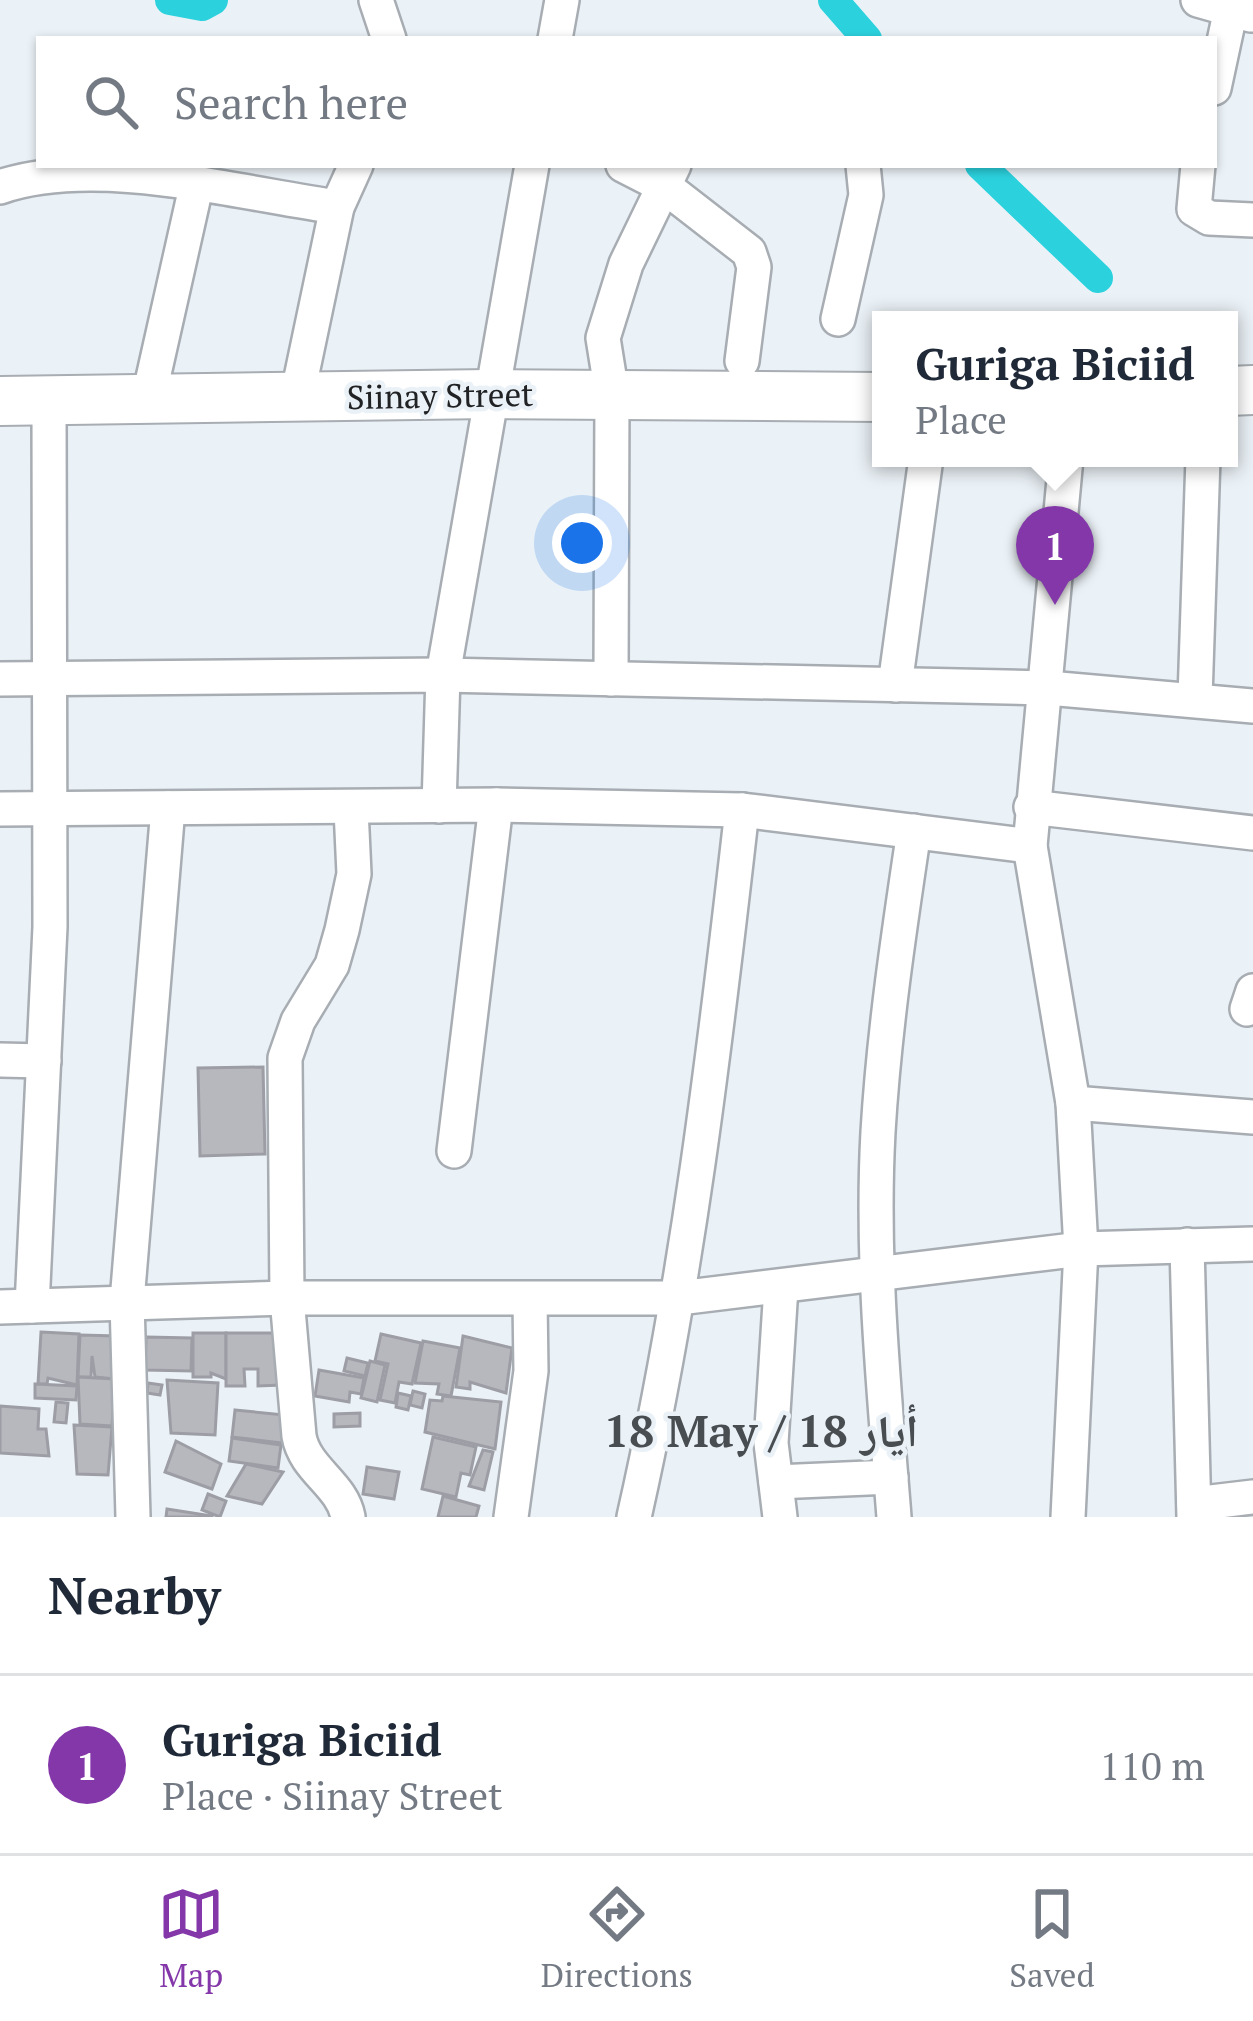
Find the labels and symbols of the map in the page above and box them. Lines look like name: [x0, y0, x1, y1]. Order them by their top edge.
street label: Siinay Street: [346, 372, 534, 418]
pin: 1: [1016, 506, 1094, 605]
your location: [552, 513, 612, 573]
district label: 18 May / 18 أيار: [604, 1400, 918, 1460]

